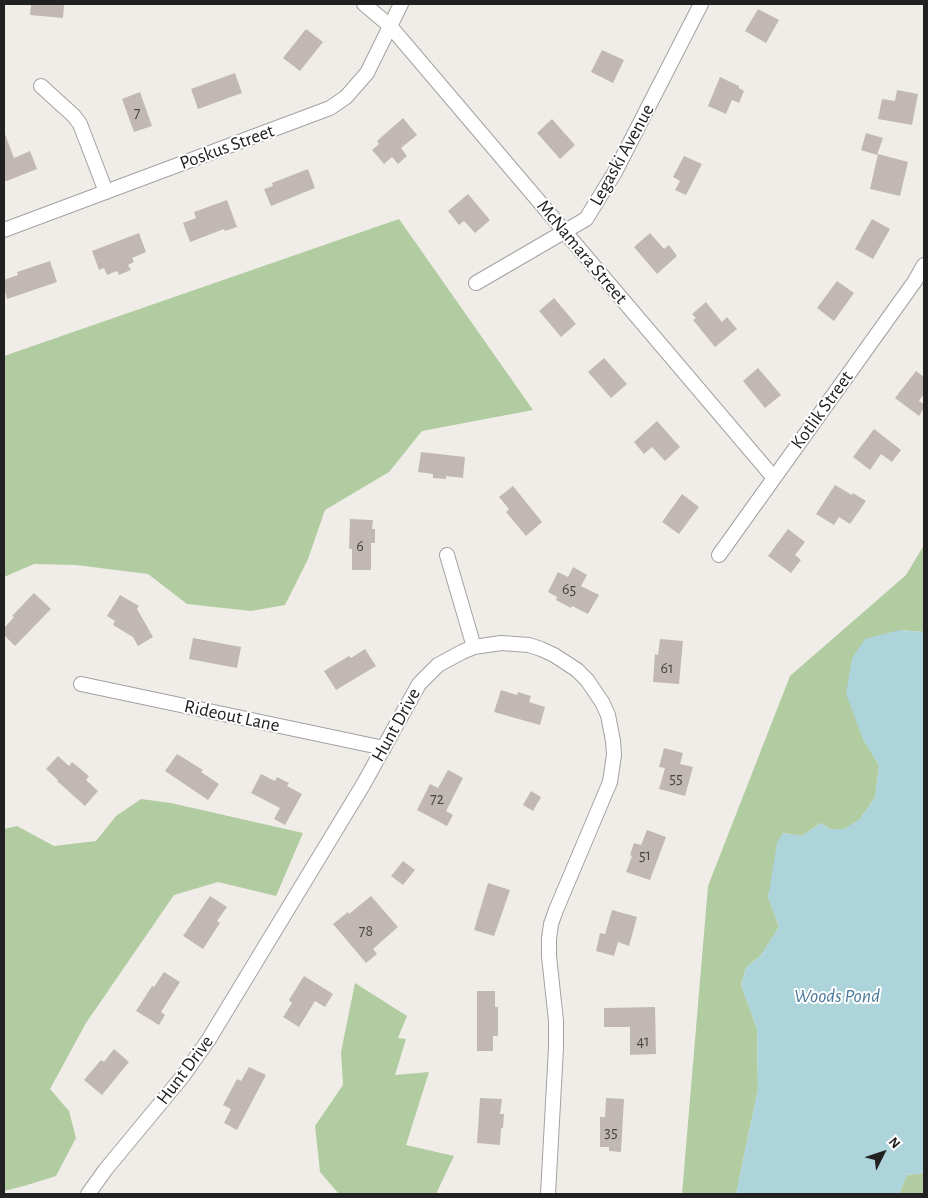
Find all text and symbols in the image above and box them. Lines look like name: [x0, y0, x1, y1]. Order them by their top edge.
street label: Legaski Avenue: [585, 100, 659, 210]
house number: 7: [134, 103, 140, 123]
street label: Poskus Street: [177, 119, 277, 175]
street label: McNamara Street: [532, 195, 632, 309]
street label: Kotlik Street: [786, 366, 858, 454]
house number: 6: [356, 536, 364, 556]
house number: 65: [562, 579, 576, 599]
house number: 61: [660, 658, 674, 678]
street label: Hunt Drive: [366, 684, 426, 766]
street label: Rideout Lane: [182, 695, 282, 737]
house number: 55: [669, 768, 683, 788]
house number: 72: [430, 789, 444, 809]
house number: 51: [639, 845, 651, 865]
house number: 78: [359, 921, 373, 941]
water label: Woods Pond: [794, 984, 880, 1008]
street label: Hunt Drive: [152, 1031, 218, 1109]
house number: 41: [636, 1031, 650, 1051]
house number: 35: [604, 1122, 618, 1142]
north arrow: [858, 1128, 908, 1178]
text: N: [886, 1135, 903, 1151]

